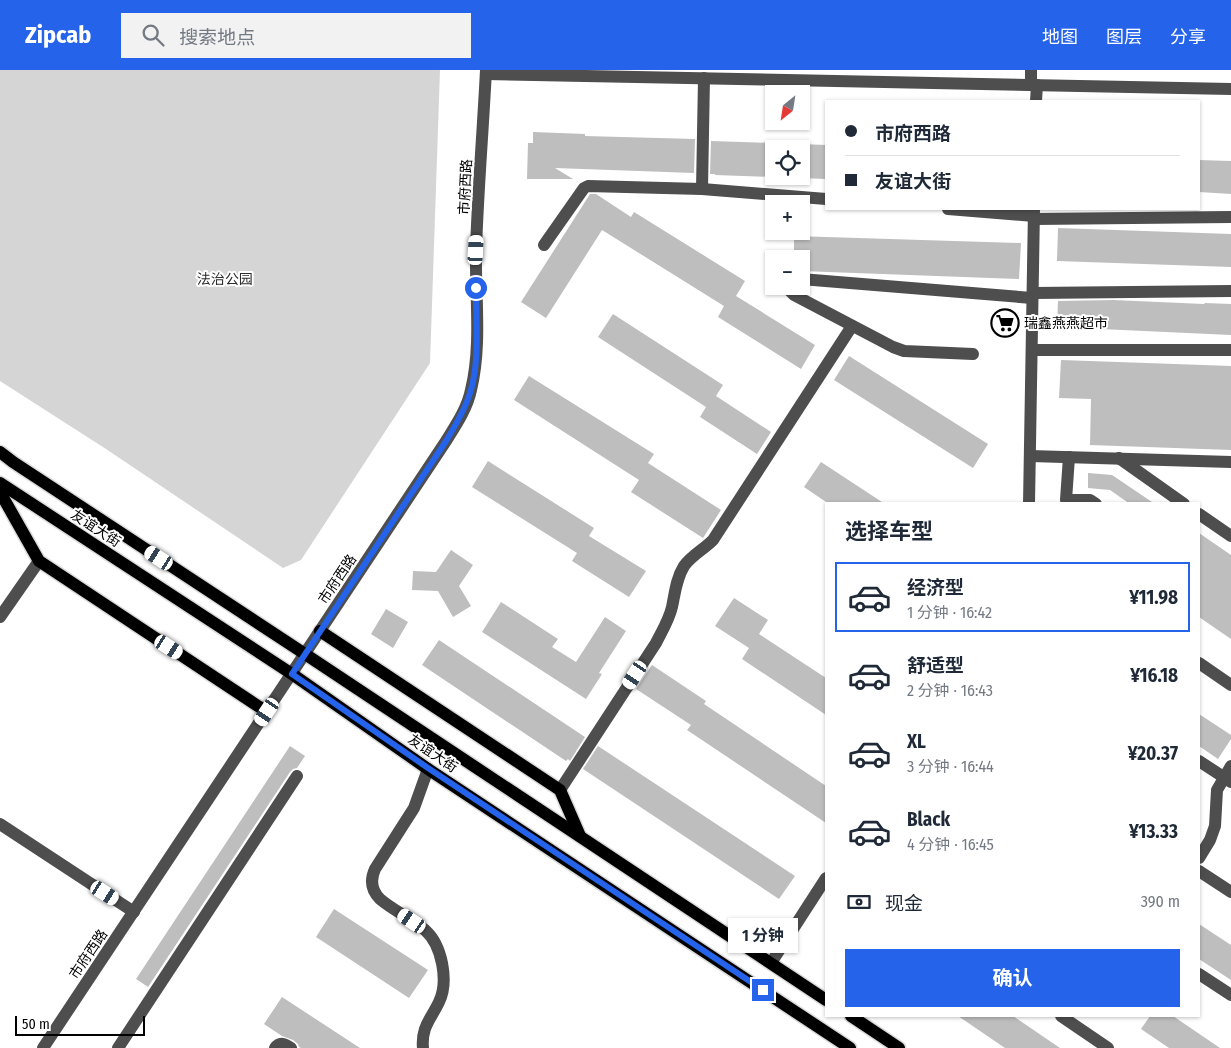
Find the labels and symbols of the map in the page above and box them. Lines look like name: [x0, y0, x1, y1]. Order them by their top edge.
north arrow: [765, 85, 810, 130]
street label: 市府西路: [456, 159, 475, 215]
car: [467, 235, 484, 265]
park label: 法治公园: [197, 271, 253, 288]
route start: [465, 277, 487, 299]
supermarket icon: 瑞鑫燕燕超市: [990, 308, 1020, 338]
place label: 瑞鑫燕燕超市: [1024, 315, 1108, 332]
street label: 友谊大街: [68, 506, 124, 551]
car: [142, 544, 175, 572]
street label: 市府西路: [315, 551, 360, 607]
car: [152, 633, 185, 661]
car: [620, 658, 649, 692]
car: [252, 695, 281, 729]
street label: 友谊大街: [405, 731, 461, 776]
car: [88, 879, 121, 907]
car: [395, 906, 428, 936]
callout: 1 分钟: [728, 918, 798, 952]
street label: 市府西路: [66, 926, 111, 982]
route end: [752, 979, 774, 1001]
scale bar: [15, 1013, 145, 1036]

